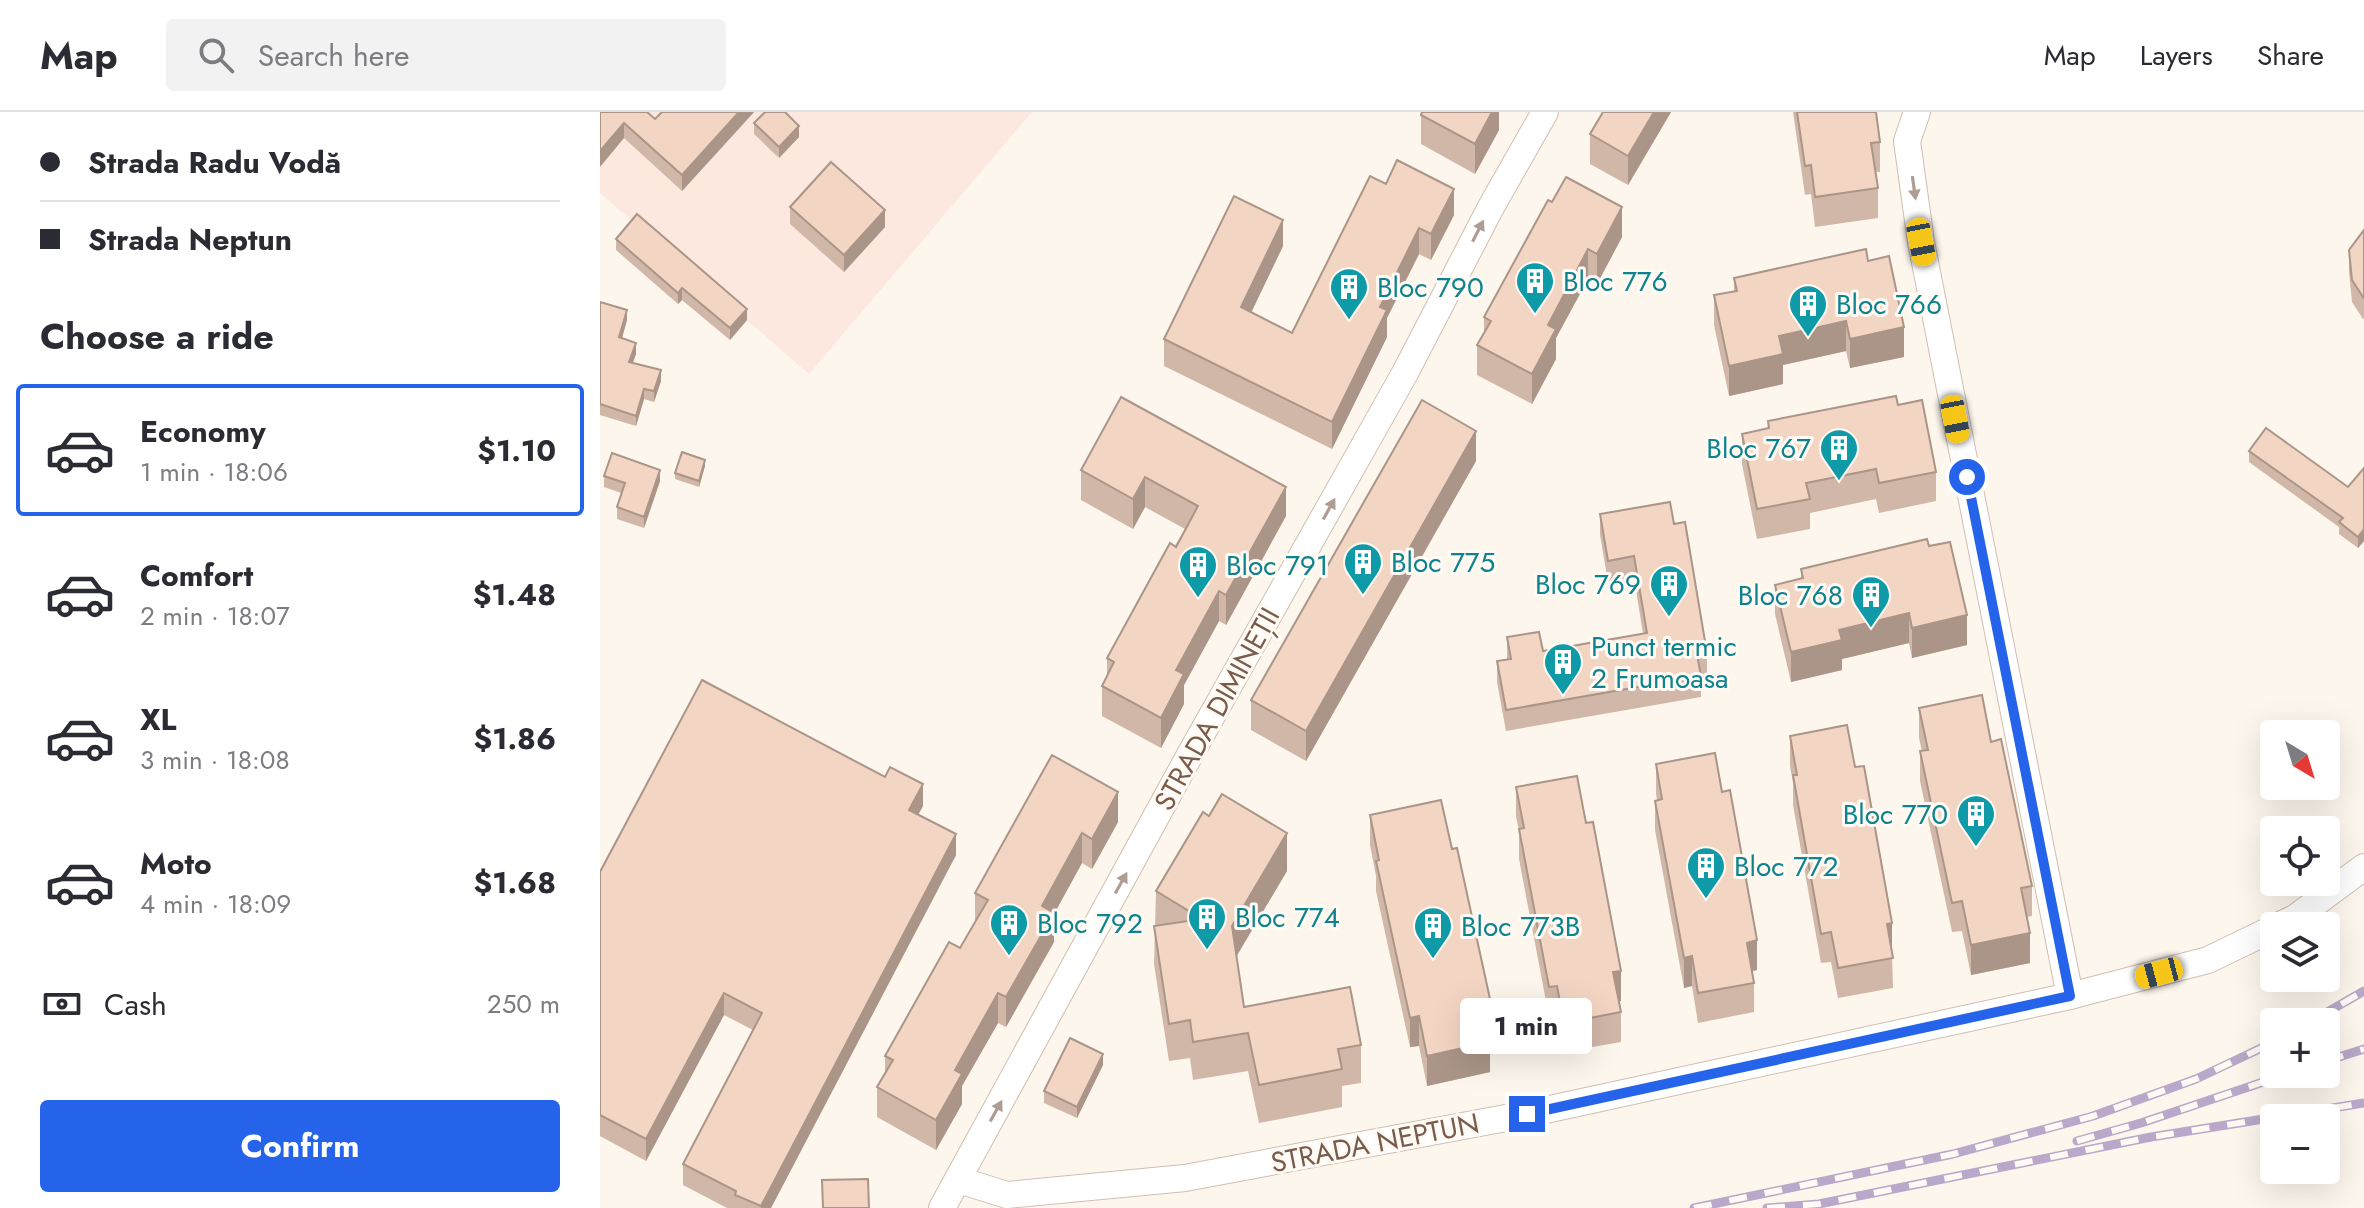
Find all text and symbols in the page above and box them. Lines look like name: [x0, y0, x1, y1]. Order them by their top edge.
search box: [166, 19, 726, 91]
text: Map: [40, 28, 118, 83]
icon: search: [194, 33, 238, 77]
text: Search here: [258, 34, 410, 77]
text: Map: [2044, 35, 2096, 76]
text: Layers: [2140, 35, 2213, 76]
text: Share: [2257, 35, 2324, 76]
text: Strada Radu Vodă: [88, 141, 341, 184]
one-way arrow: [1908, 176, 1921, 201]
car: [1905, 216, 1937, 268]
text: Strada Neptun: [88, 218, 292, 261]
one-way arrow: [1472, 219, 1485, 242]
building icon: Bloc 776: [1514, 260, 1556, 315]
place label: Bloc 776: [1563, 261, 1668, 302]
building icon: Bloc 790: [1328, 266, 1370, 321]
place label: Bloc 790: [1377, 267, 1484, 308]
building icon: Bloc 766: [1787, 283, 1829, 338]
place label: Bloc 766: [1836, 284, 1942, 325]
text: Choose a ride: [40, 310, 274, 362]
car: [1939, 393, 1971, 445]
text: Economy: [140, 410, 266, 453]
icon: car: [44, 414, 116, 486]
building icon: Bloc 767: [1818, 427, 1860, 482]
place label: Bloc 767: [1706, 428, 1811, 469]
text: $1.10: [477, 429, 556, 472]
text: 1 min · 18:06: [140, 453, 288, 491]
route start: [1949, 459, 1985, 495]
one-way arrow: [1322, 498, 1336, 520]
building icon: Bloc 775: [1342, 541, 1384, 596]
place label: Bloc 775: [1391, 542, 1495, 583]
building icon: Bloc 791: [1177, 544, 1219, 599]
place label: Bloc 791: [1226, 545, 1329, 586]
text: Comfort: [140, 554, 253, 597]
icon: car: [44, 558, 116, 630]
building icon: Bloc 769: [1648, 563, 1690, 618]
place label: Bloc 769: [1535, 564, 1641, 605]
text: $1.48: [473, 573, 556, 616]
building icon: Bloc 768: [1850, 574, 1892, 629]
place label: Bloc 768: [1738, 575, 1843, 616]
text: 2 min · 18:07: [140, 597, 290, 635]
street label: STRADA DIMINEȚII: [1144, 600, 1290, 818]
place label: Punct termic 2 Frumoasa: [1591, 626, 1737, 699]
building icon: Punct termic 2 Frumoasa: [1542, 641, 1584, 696]
text: XL: [140, 698, 176, 741]
icon: car: [44, 702, 116, 774]
text: $1.86: [474, 717, 556, 760]
north arrow: [2260, 720, 2340, 800]
map controls: [2260, 720, 2340, 1184]
text: 3 min · 18:08: [140, 741, 290, 779]
building icon: Bloc 770: [1955, 793, 1997, 848]
place label: Bloc 770: [1843, 794, 1948, 835]
button: locate: [2260, 816, 2340, 896]
text: Moto: [140, 842, 212, 885]
building icon: Bloc 772: [1685, 845, 1727, 900]
icon: car: [44, 846, 116, 918]
place label: Bloc 772: [1734, 846, 1838, 887]
text: $1.68: [474, 861, 556, 904]
one-way arrow: [1115, 872, 1128, 895]
text: 4 min · 18:09: [140, 885, 291, 923]
building icon: Bloc 774: [1186, 896, 1228, 951]
place label: Bloc 774: [1235, 897, 1340, 938]
building icon: Bloc 792: [988, 902, 1030, 957]
place label: Bloc 792: [1037, 903, 1143, 944]
building icon: Bloc 773B: [1412, 905, 1454, 960]
place label: Bloc 773B: [1461, 906, 1580, 947]
button: layers: [2260, 912, 2340, 992]
car: [2133, 955, 2185, 991]
icon: cash: [40, 982, 84, 1026]
text: Cash: [104, 983, 167, 1026]
text: 250 m: [487, 985, 560, 1023]
callout: 1 min: [1461, 998, 1593, 1054]
text: 1 min: [1494, 1007, 1558, 1045]
button: +: [2260, 1008, 2340, 1088]
route end: [1509, 1096, 1545, 1132]
button: Confirm: [40, 1100, 560, 1192]
one-way arrow: [990, 1100, 1003, 1123]
street label: STRADA NEPTUN: [1267, 1103, 1483, 1183]
button: −: [2260, 1104, 2340, 1184]

